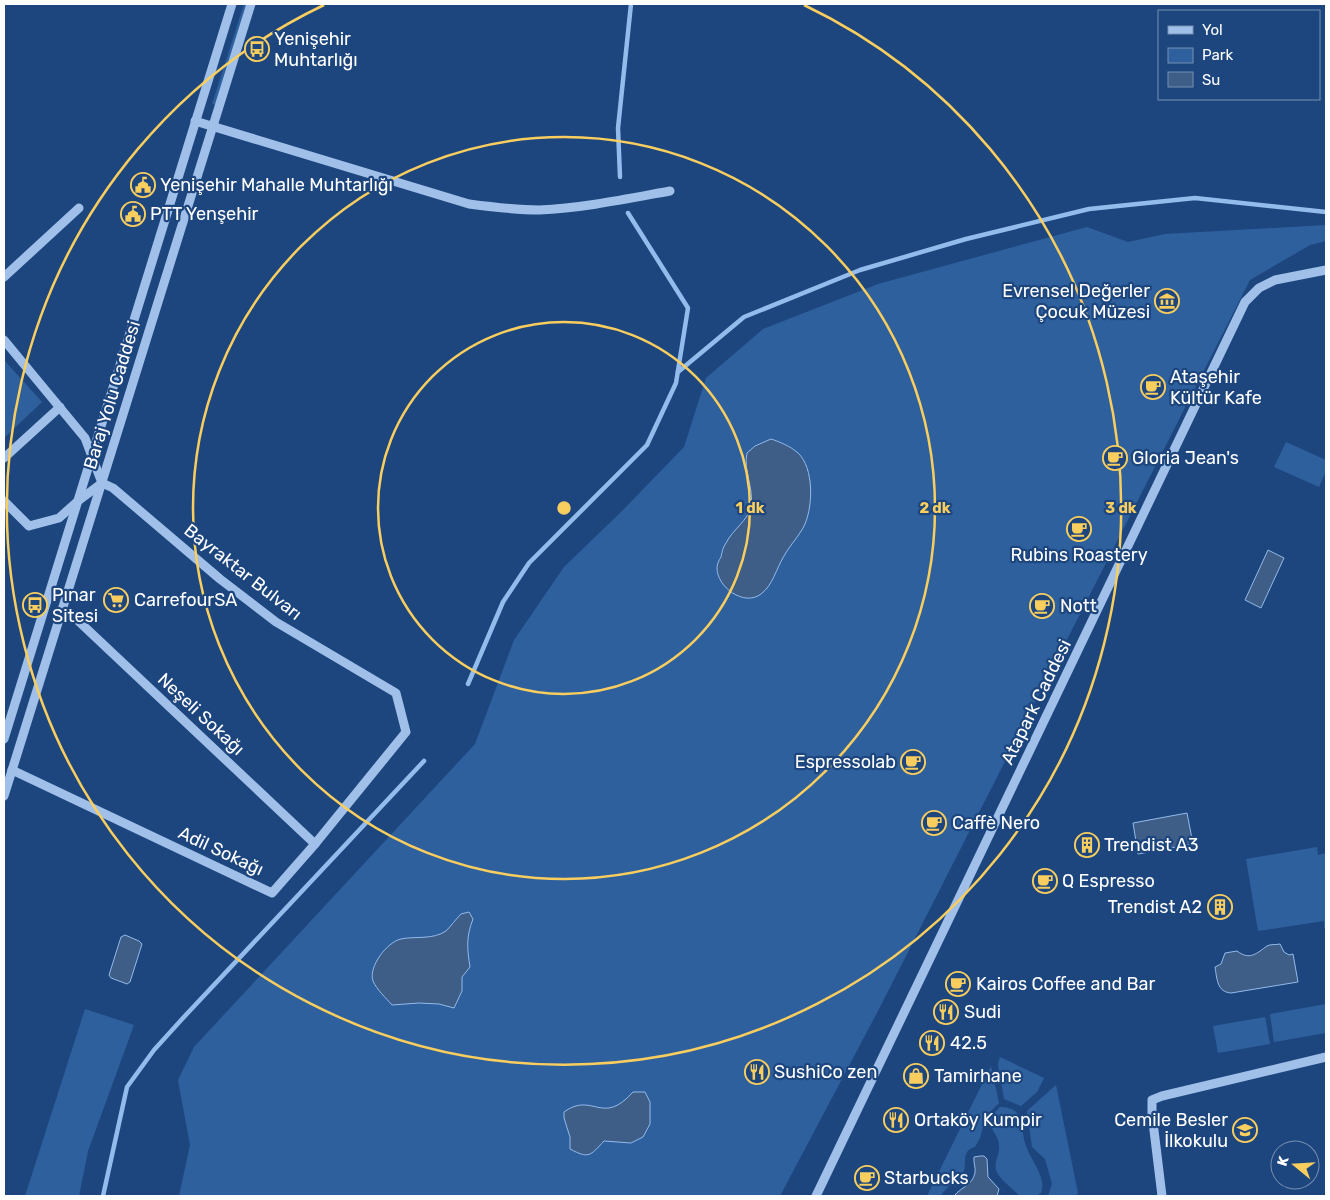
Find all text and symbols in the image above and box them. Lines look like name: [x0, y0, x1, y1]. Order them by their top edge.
legend: [1158, 10, 1320, 100]
text: Yol: [1202, 21, 1223, 39]
place label: Yenişehir Muhtarlığı: [274, 28, 358, 71]
bus stop icon: Yenişehir Muhtarlığı: [244, 36, 270, 62]
text: Park: [1202, 46, 1233, 64]
text: Su: [1202, 71, 1220, 89]
public building icon: Yenişehir Mahalle Muhtarlığı: [130, 172, 156, 198]
place label: Yenişehir Mahalle Muhtarlığı: [160, 174, 393, 196]
public building icon: PTT Yenşehir: [120, 201, 146, 227]
place label: PTT Yenşehir: [150, 203, 259, 225]
place label: Evrensel Değerler Çocuk Müzesi: [1002, 280, 1150, 323]
museum icon: Evrensel Değerler Çocuk Müzesi: [1154, 288, 1180, 314]
street label: Baraj Yolu Caddesi: [79, 318, 145, 472]
place label: Ataşehir Kültür Kafe: [1170, 366, 1262, 409]
cafe icon: Ataşehir Kültür Kafe: [1140, 374, 1166, 400]
cafe icon: Gloria Jean's: [1102, 445, 1128, 471]
place label: Gloria Jean's: [1132, 447, 1239, 469]
centre of rings: [555, 499, 573, 517]
text: 1 dk: [736, 499, 765, 517]
text: 2 dk: [919, 499, 951, 517]
text: 3 dk: [1105, 499, 1137, 517]
cafe icon: Rubins Roastery: [1066, 516, 1092, 542]
street label: Bayraktar Bulvarı: [180, 519, 306, 625]
place label: Rubins Roastery: [1010, 544, 1148, 566]
place label: Pınar Sitesi: [52, 584, 98, 627]
supermarket icon: CarrefourSA: [103, 587, 129, 613]
place label: CarrefourSA: [134, 589, 237, 611]
bus stop icon: Pınar Sitesi: [22, 592, 48, 618]
cafe icon: Nott: [1029, 593, 1055, 619]
place label: Nott: [1060, 595, 1097, 617]
street label: Atapark Caddesi: [996, 636, 1076, 768]
street label: Neşeli Sokağı: [153, 668, 249, 760]
cafe icon: Espressolab: [900, 749, 926, 775]
place label: Espressolab: [795, 751, 896, 773]
cafe icon: Caffè Nero: [921, 810, 947, 836]
place label: Caffè Nero: [952, 812, 1040, 834]
street label: Adil Sokağı: [175, 822, 267, 880]
building icon: Trendist A3: [1074, 832, 1100, 858]
place label: Trendist A3: [1104, 834, 1199, 856]
cafe icon: Q Espresso: [1032, 868, 1058, 894]
place label: Q Espresso: [1062, 870, 1155, 892]
building icon: Trendist A2: [1207, 894, 1233, 920]
place label: Trendist A2: [1108, 896, 1202, 918]
cafe icon: Kairos Coffee and Bar: [945, 971, 971, 997]
place label: Kairos Coffee and Bar: [976, 973, 1156, 995]
restaurant icon: Sudi: [933, 999, 959, 1025]
place label: Sudi: [964, 1001, 1001, 1023]
restaurant icon: 42.5: [919, 1030, 945, 1056]
place label: 42.5: [950, 1032, 987, 1054]
restaurant icon: SushiCo zen: [744, 1059, 770, 1085]
place label: SushiCo zen: [774, 1061, 877, 1083]
shop icon: Tamirhane: [903, 1063, 929, 1089]
place label: Tamirhane: [934, 1065, 1022, 1087]
restaurant icon: Ortaköy Kumpir: [883, 1107, 909, 1133]
place label: Ortaköy Kumpir: [914, 1109, 1042, 1131]
place label: Cemile Besler İlkokulu: [1114, 1109, 1228, 1152]
school or university icon: Cemile Besler İlkokulu: [1232, 1117, 1258, 1143]
north arrow: [1270, 1140, 1320, 1190]
text: K: [1274, 1153, 1293, 1168]
cafe icon: Starbucks: [854, 1165, 880, 1191]
place label: Starbucks: [884, 1167, 969, 1189]

